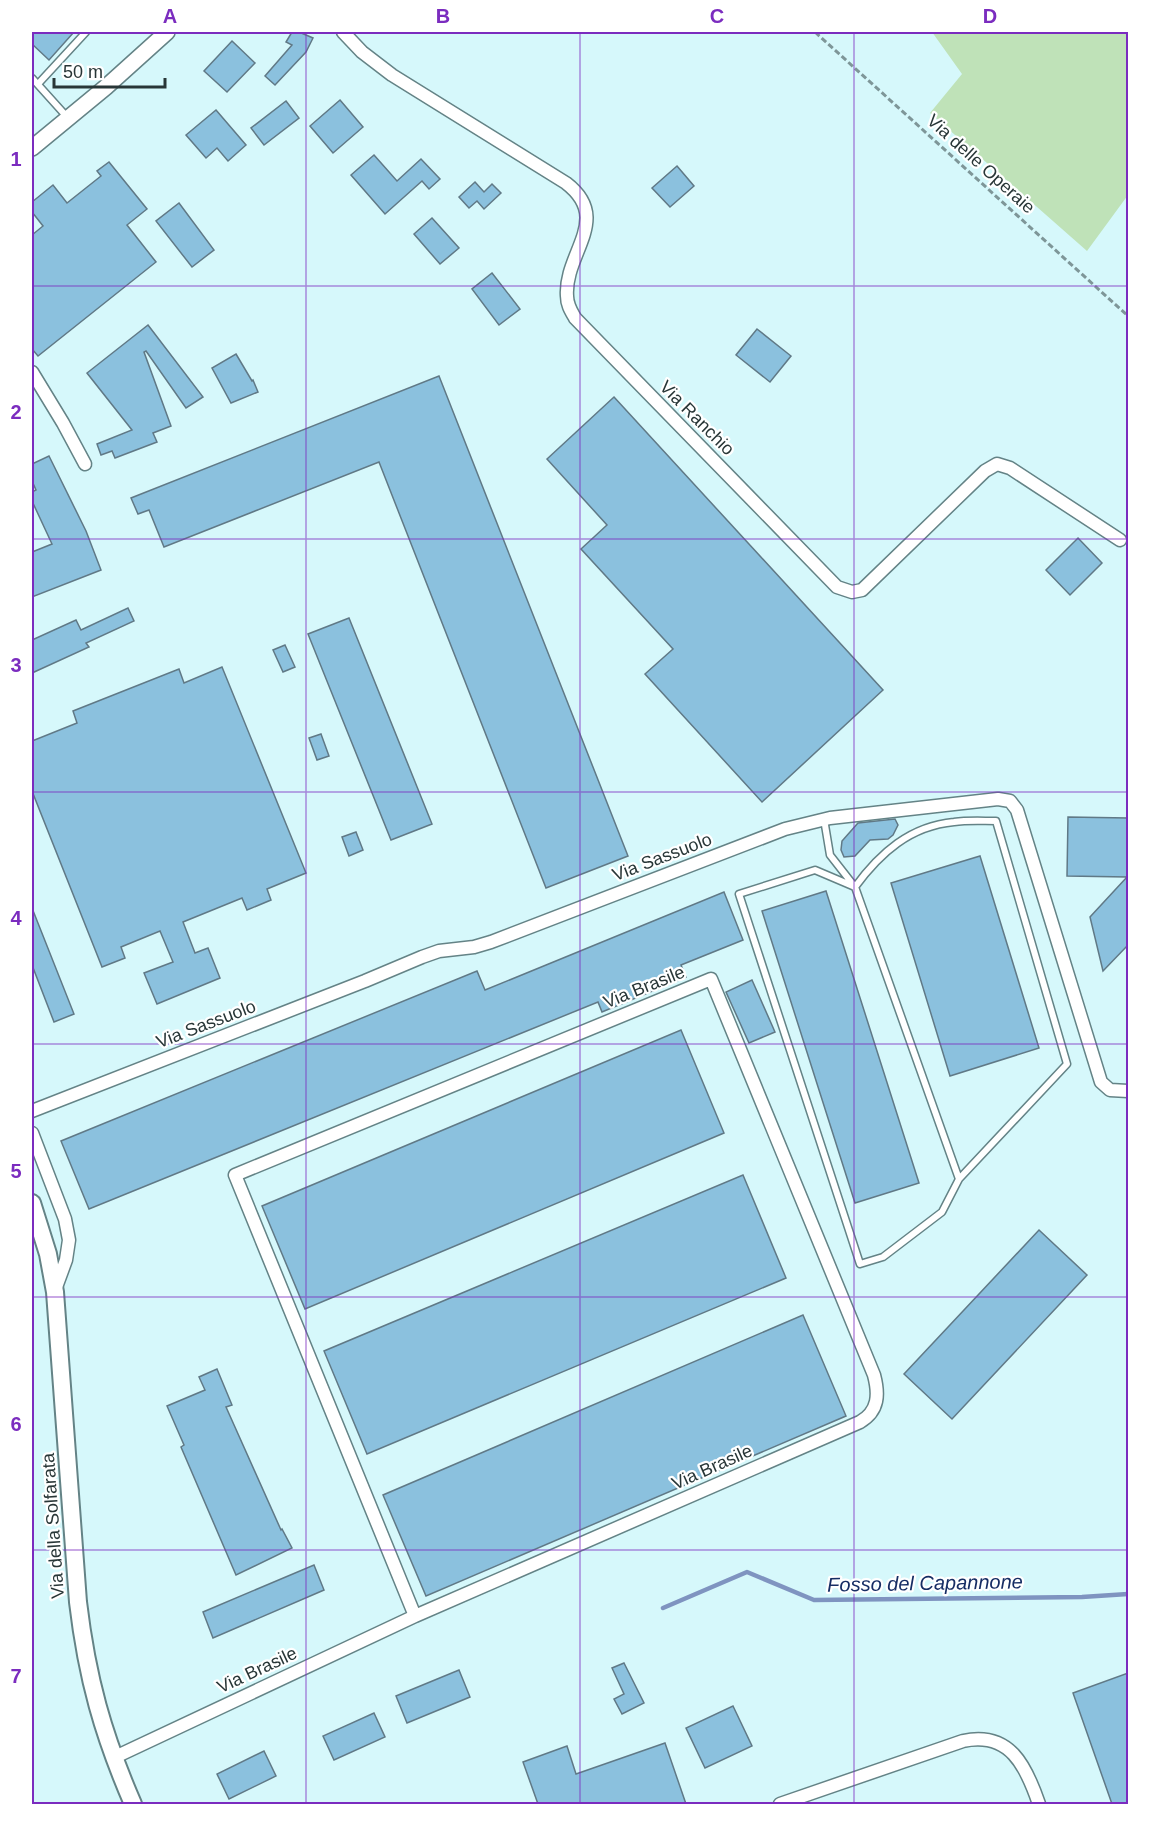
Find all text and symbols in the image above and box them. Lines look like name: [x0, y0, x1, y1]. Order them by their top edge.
text: A: [163, 5, 177, 27]
text: B: [436, 5, 450, 27]
text: C: [710, 5, 724, 27]
text: D: [983, 5, 997, 27]
scale bar: [54, 51, 165, 89]
text: 50 m: [63, 62, 103, 82]
street label: Via delle Operaie: [923, 110, 1039, 218]
text: 1: [10, 148, 22, 170]
street label: Via Ranchio: [656, 377, 738, 459]
text: 2: [10, 401, 22, 423]
text: 3: [10, 654, 22, 676]
street label: Via Sassuolo: [610, 829, 714, 885]
text: 4: [10, 907, 22, 929]
street label: Via Brasile: [601, 962, 687, 1012]
street label: Via Sassuolo: [154, 996, 258, 1052]
text: 5: [10, 1160, 22, 1182]
text: 6: [10, 1413, 22, 1435]
street label: Via Brasile: [669, 1440, 755, 1494]
street label: Via della Solfarata: [38, 1452, 68, 1599]
water label: Fosso del Capannone: [827, 1570, 1023, 1596]
street label: Via Brasile: [214, 1643, 300, 1697]
text: 7: [10, 1665, 22, 1687]

